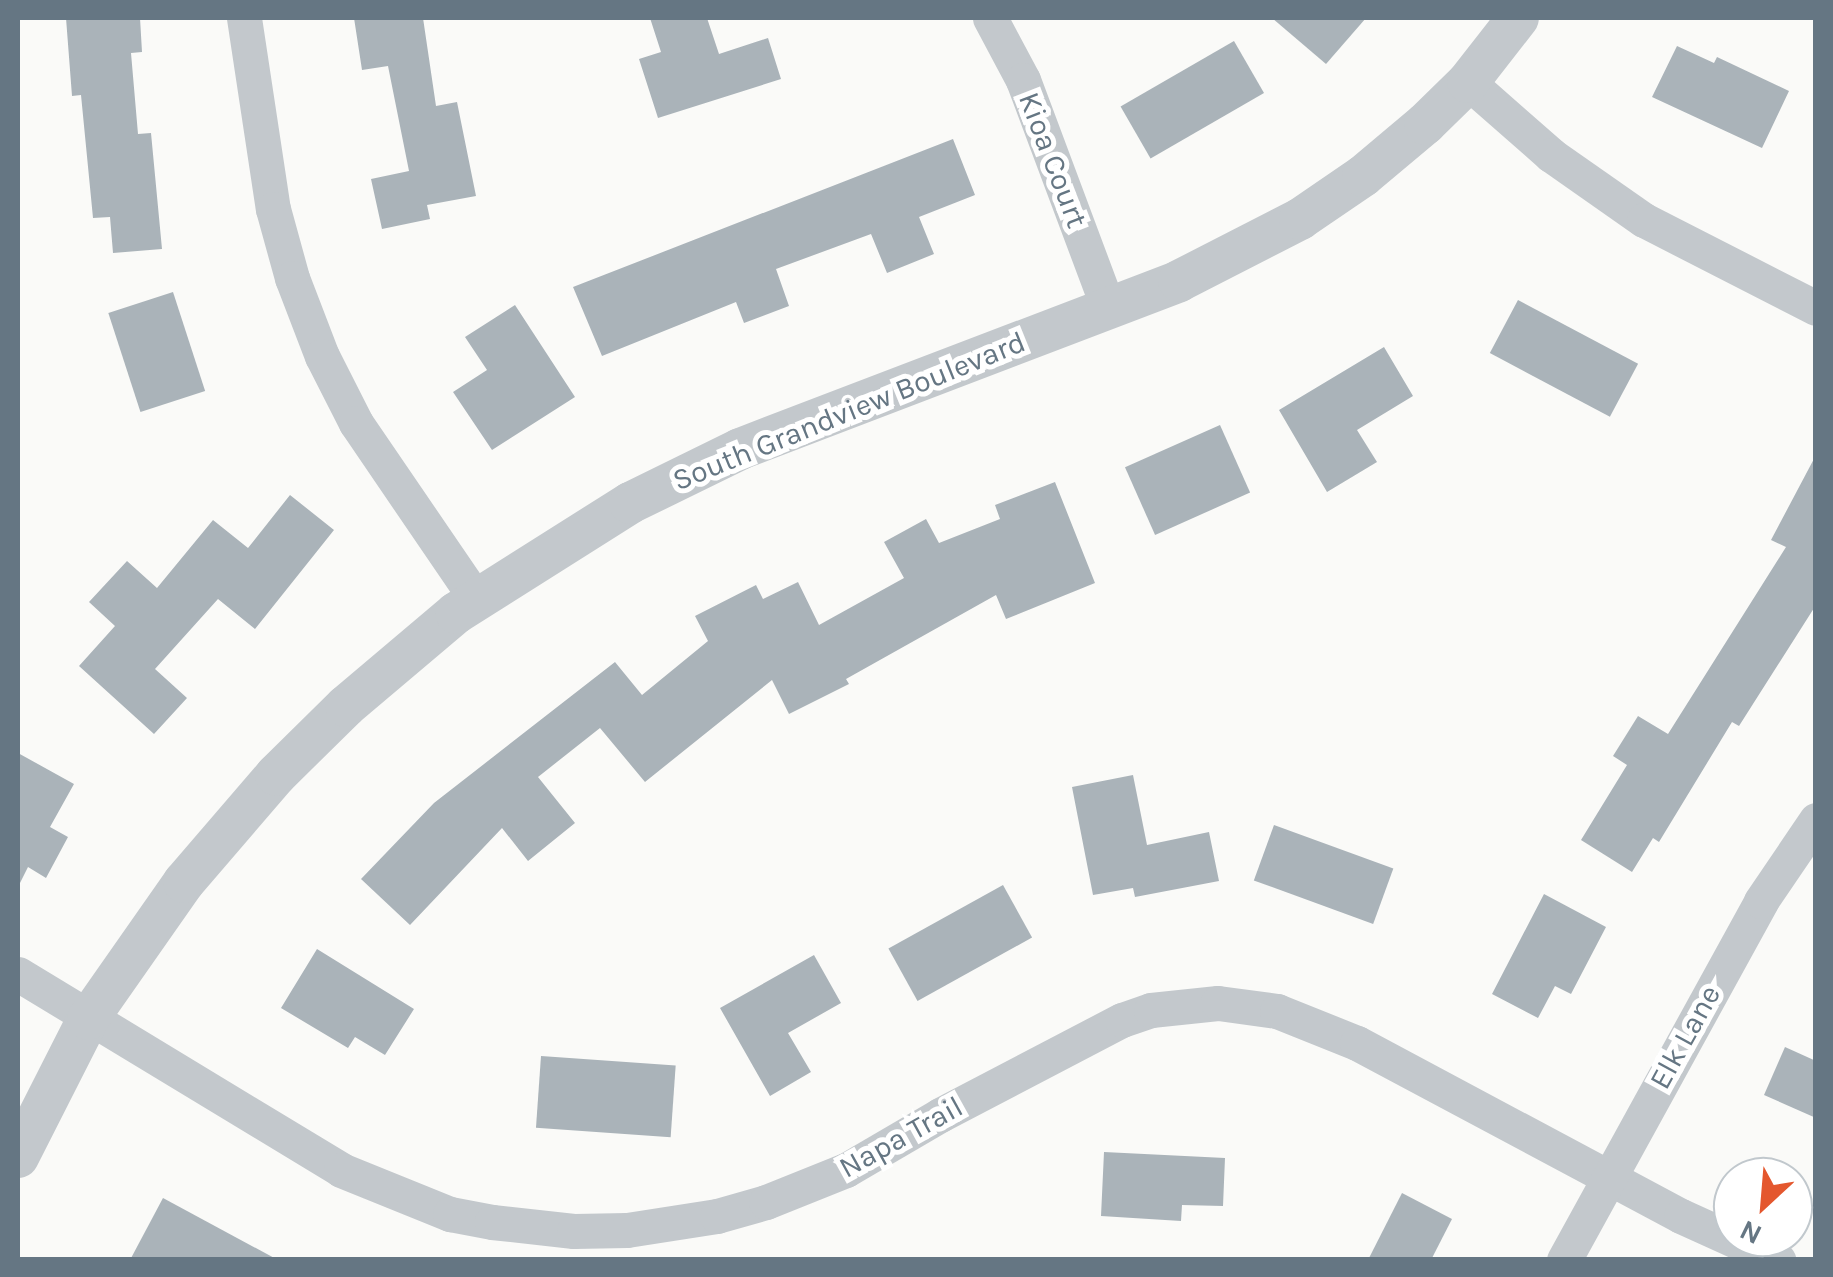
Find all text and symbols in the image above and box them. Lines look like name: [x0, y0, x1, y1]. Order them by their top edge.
street label: Kioa Court: [1011, 87, 1095, 233]
street label: South Grandview Boulevard: [667, 324, 1031, 498]
street label: Elk Lane: [1642, 979, 1728, 1095]
street label: Napa Trail: [833, 1088, 969, 1186]
north arrow: [1713, 1157, 1813, 1257]
text: N: [1734, 1213, 1767, 1252]

